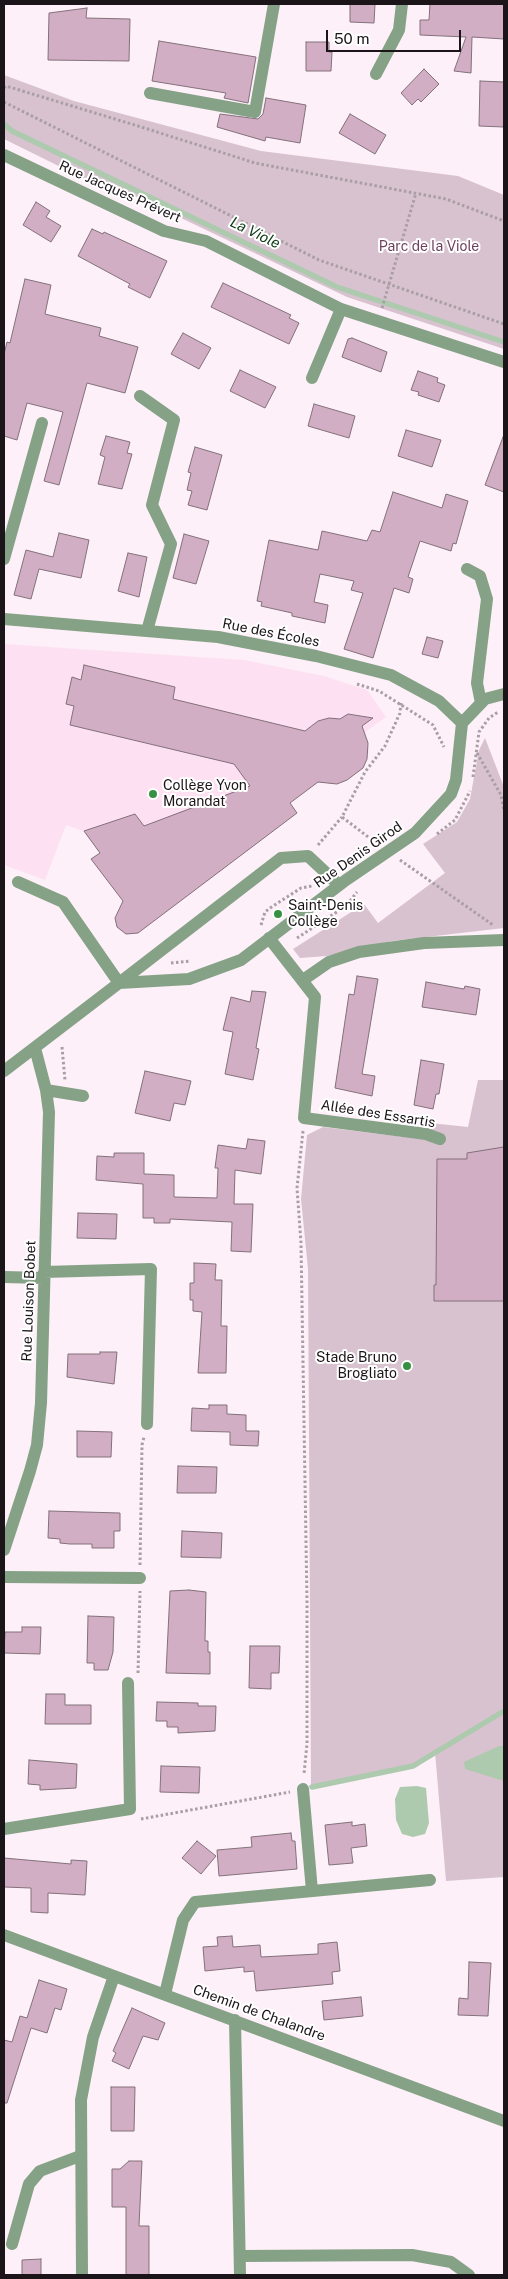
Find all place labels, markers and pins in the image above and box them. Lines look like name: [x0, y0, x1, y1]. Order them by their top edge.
place label: Collège Yvon Morandat: [163, 778, 247, 810]
marker: Collège Yvon Morandat: [147, 788, 159, 800]
place label: Saint-Denis Collège: [288, 898, 363, 930]
marker: Saint-Denis Collège: [272, 908, 284, 920]
place label: Stade Bruno Brogliato: [316, 1350, 397, 1382]
marker: Stade Bruno Brogliato: [401, 1360, 413, 1372]

